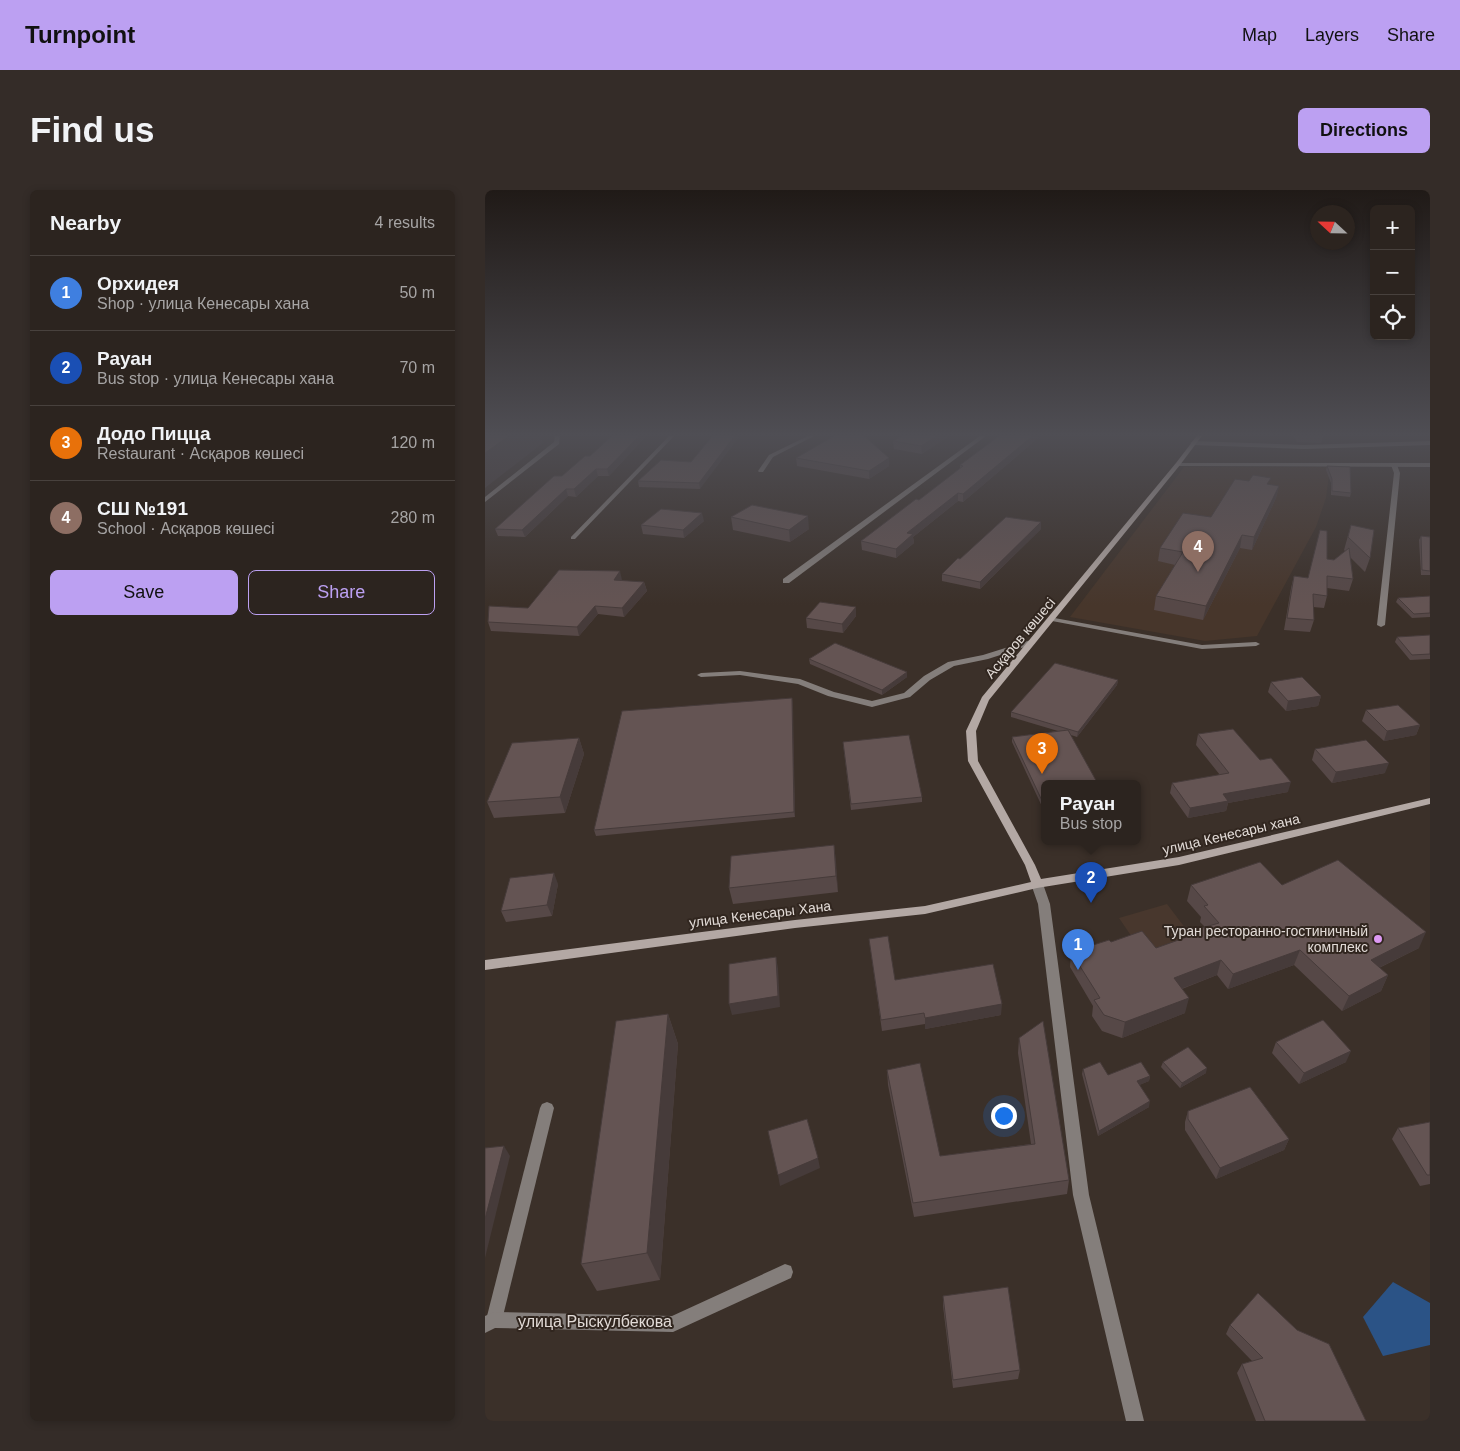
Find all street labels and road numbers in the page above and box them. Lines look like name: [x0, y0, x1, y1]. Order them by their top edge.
street label: Асқаров көшесі: [982, 594, 1058, 682]
street label: улица Кенесары хана: [1161, 810, 1301, 858]
street label: улица Кенесары Хана: [688, 897, 832, 931]
street label: улица Рыскулбекова: [518, 1313, 672, 1330]

